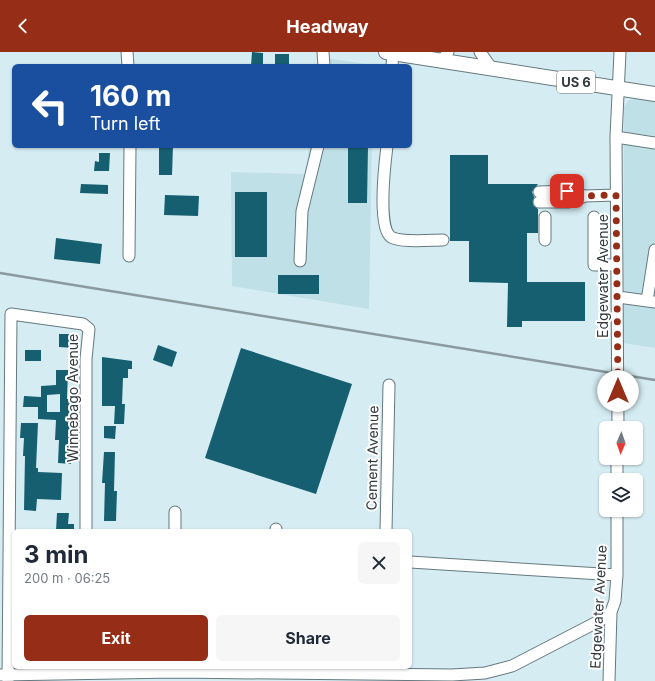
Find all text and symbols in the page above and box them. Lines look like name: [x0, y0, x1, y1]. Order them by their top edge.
icon: back: [12, 15, 34, 37]
icon: search: [621, 15, 643, 37]
text: Headway: [286, 16, 369, 37]
road number: US 6: [557, 71, 595, 93]
text: 160 m: [90, 79, 171, 113]
icon: left: [24, 80, 76, 132]
text: Turn left: [90, 113, 160, 134]
pin: [550, 174, 584, 208]
icon: arrive: [556, 180, 578, 202]
street label: Edgewater Avenue: [594, 214, 611, 338]
street label: Winnebago Avenue: [64, 334, 81, 462]
position arrow: [597, 370, 639, 412]
street label: Cement Avenue: [363, 405, 381, 511]
north arrow: [599, 421, 643, 465]
map controls: [599, 421, 643, 517]
button: layers: [599, 473, 643, 517]
text: 3 min: [24, 540, 89, 569]
button: close: [358, 542, 400, 584]
street label: Edgewater Avenue: [586, 545, 610, 669]
text: 200 m · 06:25: [24, 570, 110, 586]
button: Exit: [24, 615, 208, 661]
button: Share: [216, 615, 400, 661]

